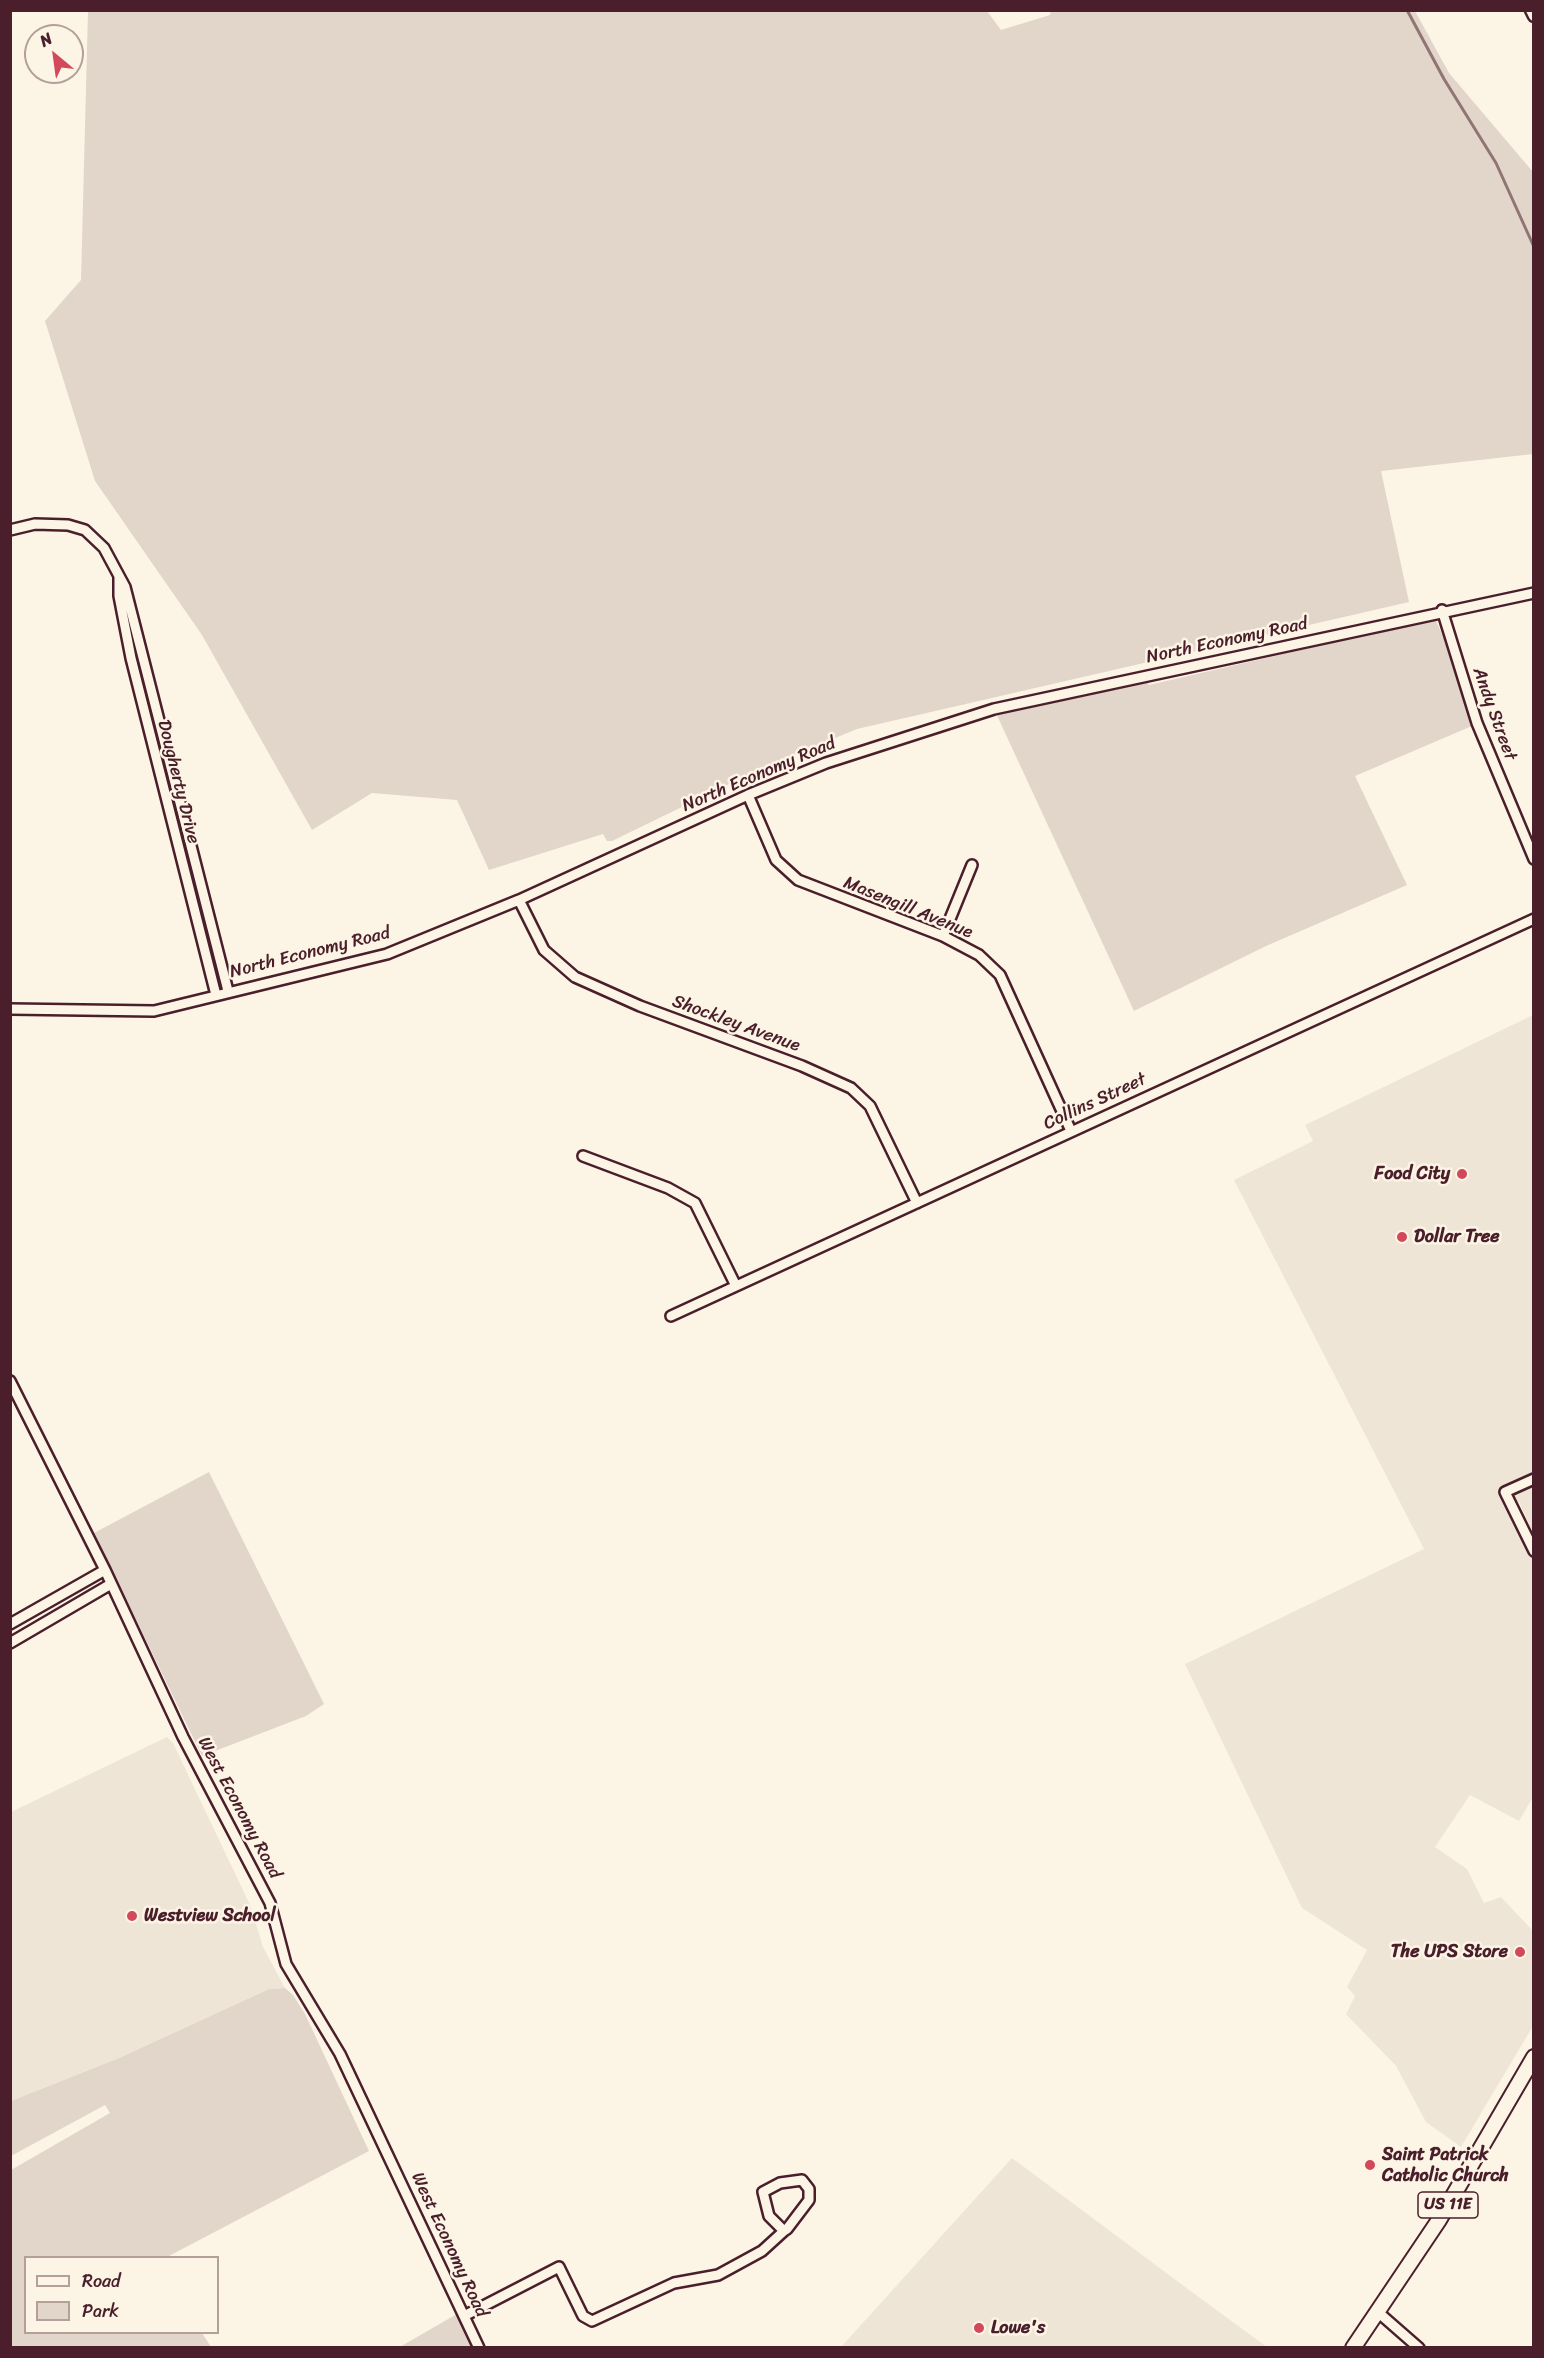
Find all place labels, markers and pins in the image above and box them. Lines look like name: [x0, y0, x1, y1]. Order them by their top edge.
place label: Food City: [1374, 1163, 1450, 1185]
marker: Food City: [1455, 1167, 1469, 1181]
place label: Dollar Tree: [1414, 1226, 1500, 1248]
marker: Dollar Tree: [1395, 1230, 1409, 1244]
place label: Westview School: [144, 1905, 276, 1927]
marker: Westview School: [125, 1909, 139, 1923]
place label: The UPS Store: [1391, 1941, 1508, 1963]
marker: The UPS Store: [1513, 1945, 1527, 1959]
place label: Saint Patrick Catholic Church: [1382, 2144, 1509, 2186]
marker: Saint Patrick Catholic Church: [1363, 2158, 1377, 2172]
place label: Lowe's: [991, 2317, 1045, 2339]
marker: Lowe's: [972, 2321, 986, 2335]

